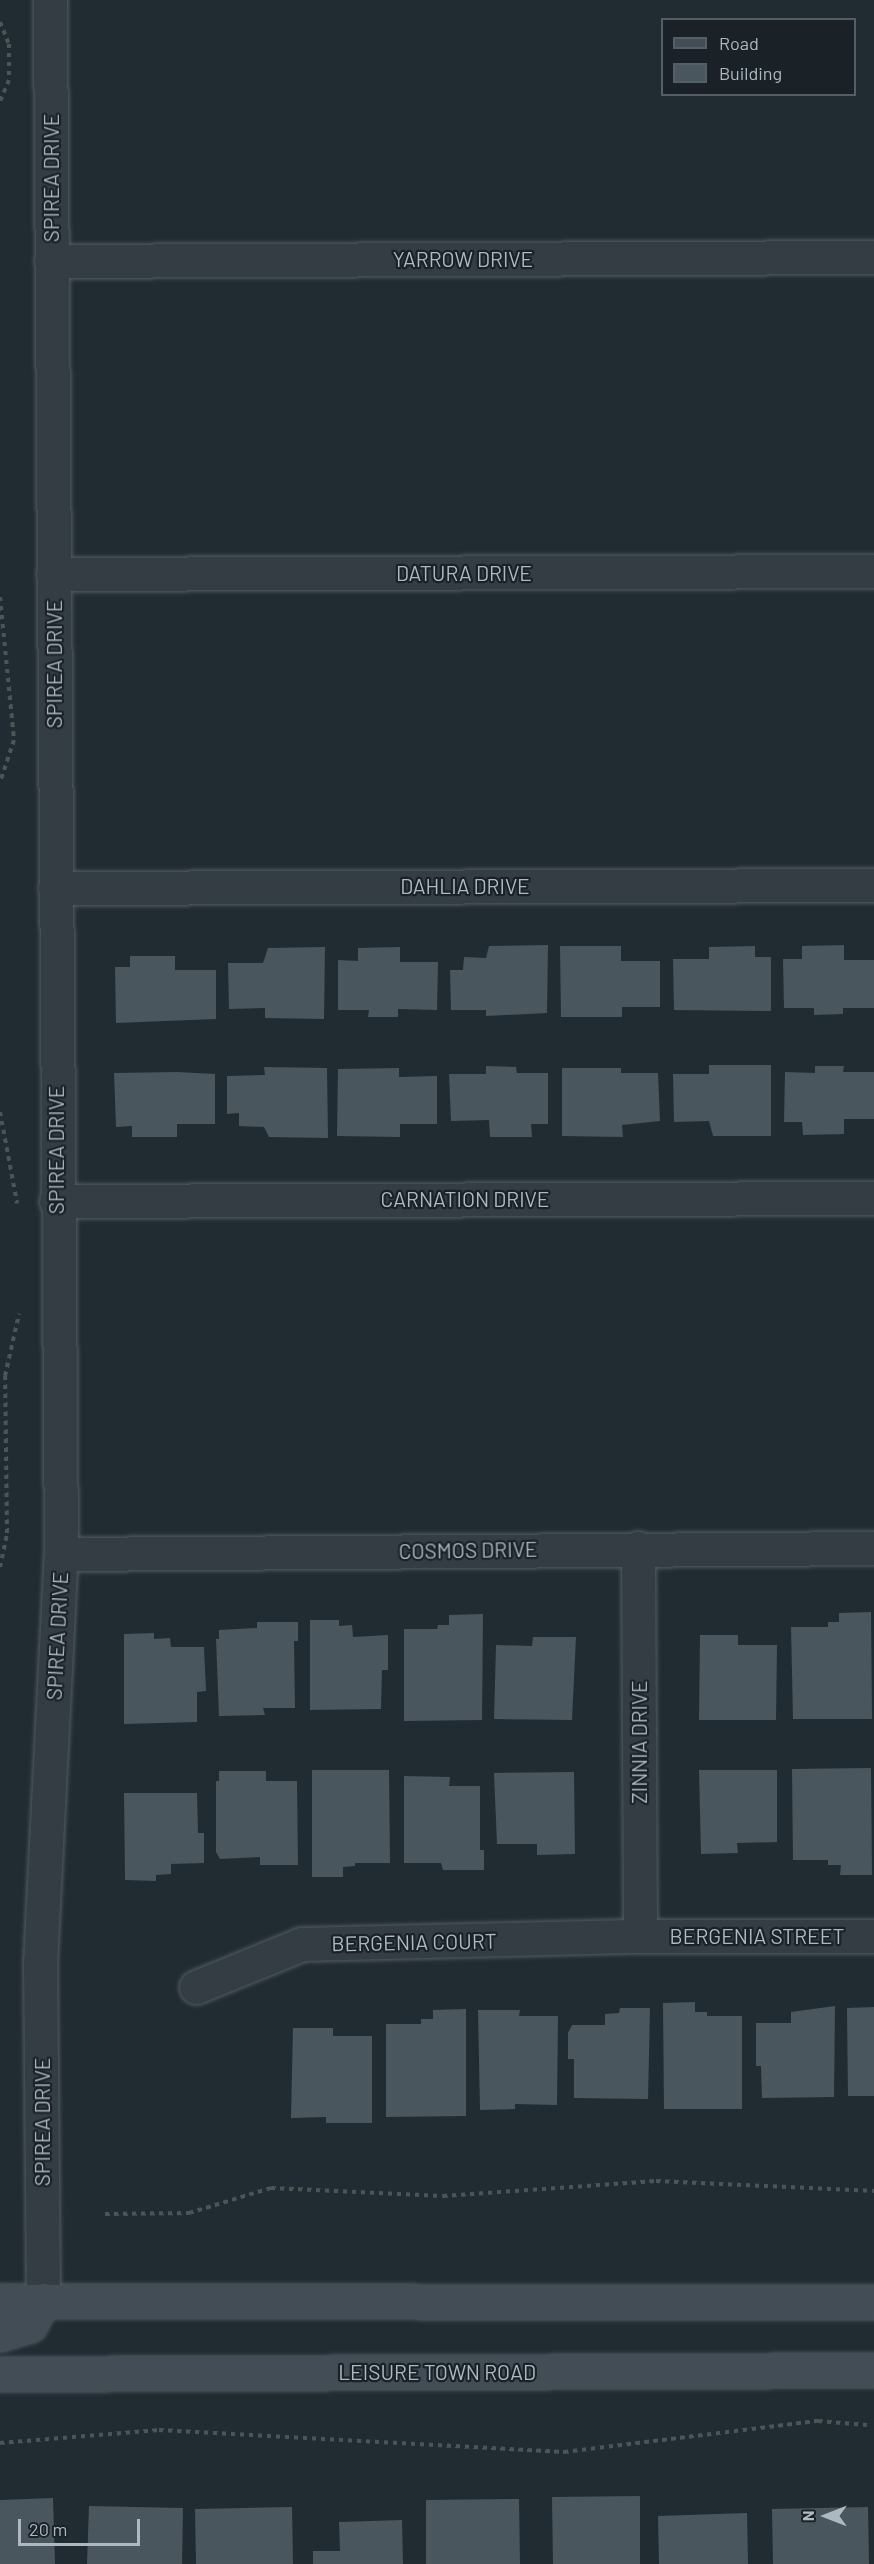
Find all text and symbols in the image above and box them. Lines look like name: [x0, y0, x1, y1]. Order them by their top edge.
legend: [661, 18, 856, 96]
text: Road: [719, 32, 759, 54]
text: Building: [719, 62, 782, 84]
street label: SPIREA DRIVE: [38, 114, 64, 242]
street label: YARROW DRIVE: [393, 246, 533, 272]
street label: DATURA DRIVE: [396, 560, 532, 586]
street label: SPIREA DRIVE: [41, 600, 67, 728]
street label: DAHLIA DRIVE: [400, 873, 530, 899]
street label: SPIREA DRIVE: [43, 1086, 69, 1214]
street label: CARNATION DRIVE: [381, 1186, 549, 1212]
street label: COSMOS DRIVE: [398, 1536, 538, 1564]
street label: SPIREA DRIVE: [41, 1571, 73, 1701]
street label: ZINNIA DRIVE: [626, 1680, 652, 1804]
street label: BERGENIA STREET: [670, 1923, 844, 1949]
street label: BERGENIA COURT: [331, 1928, 497, 1956]
street label: SPIREA DRIVE: [29, 2058, 55, 2186]
street label: LEISURE TOWN ROAD: [338, 2359, 536, 2385]
north arrow: [796, 2486, 856, 2546]
scale bar: [21, 2507, 142, 2545]
text: N: [798, 2511, 817, 2521]
text: 20 m: [29, 2518, 67, 2540]

